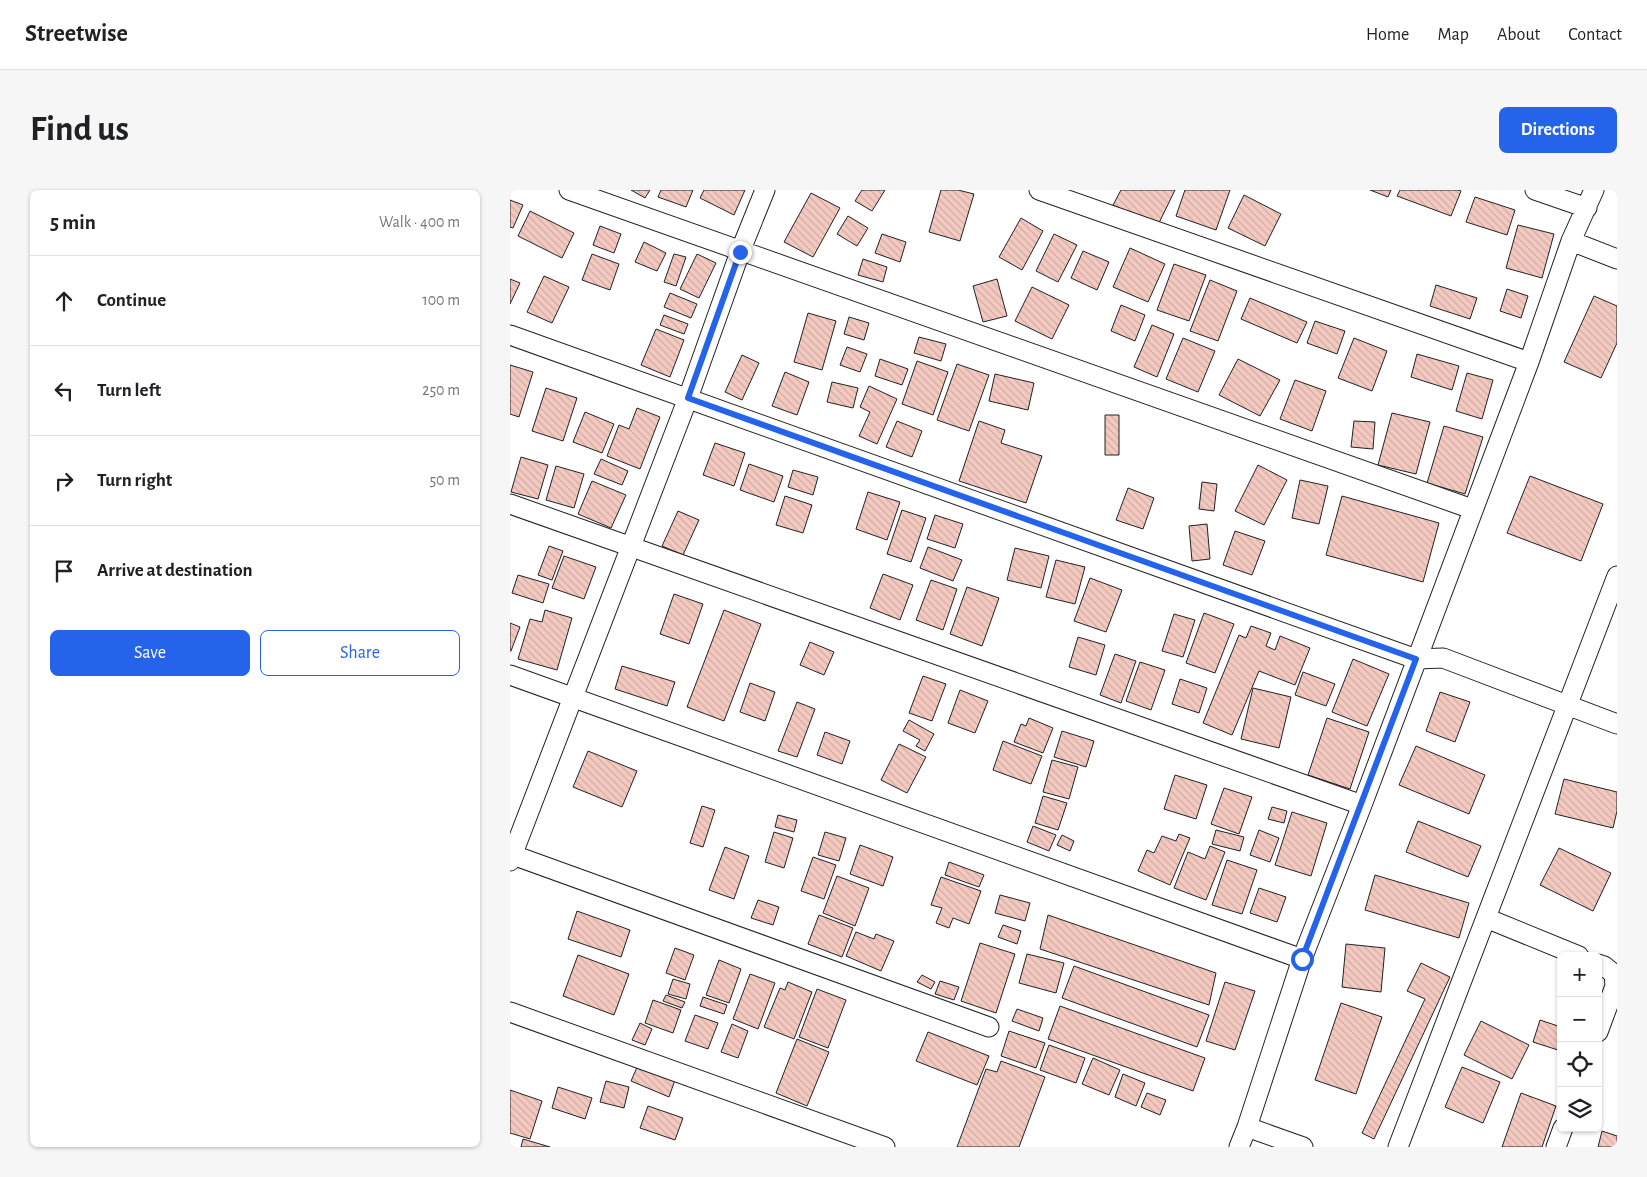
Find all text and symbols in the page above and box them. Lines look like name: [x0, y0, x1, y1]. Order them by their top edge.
text: Streetwise: [25, 22, 128, 46]
text: Home: [1366, 26, 1409, 44]
text: Map: [1437, 26, 1469, 44]
text: About: [1497, 26, 1540, 44]
text: Contact: [1568, 26, 1622, 44]
button: Directions: [1499, 107, 1617, 153]
text: Find us: [30, 112, 129, 147]
text: 5 min: [50, 212, 96, 233]
text: Walk · 400 m: [379, 214, 460, 230]
route end: [729, 241, 752, 264]
icon: ahead: [50, 287, 78, 315]
text: Continue: [97, 291, 166, 310]
text: 100 m: [422, 292, 460, 308]
icon: left: [50, 377, 78, 405]
text: Turn left: [97, 381, 161, 400]
text: 250 m: [422, 382, 460, 398]
icon: right: [50, 467, 78, 495]
text: Turn right: [97, 471, 172, 490]
text: 50 m: [429, 472, 460, 488]
icon: arrive: [50, 557, 78, 585]
text: Arrive at destination: [97, 561, 253, 580]
button: Save: [50, 630, 250, 676]
button: Share: [260, 630, 460, 676]
route start: [1291, 948, 1314, 971]
map controls: [1557, 952, 1602, 1132]
button: +: [1557, 952, 1602, 997]
button: −: [1557, 997, 1602, 1042]
button: locate: [1557, 1042, 1602, 1087]
button: layers: [1557, 1087, 1602, 1132]

